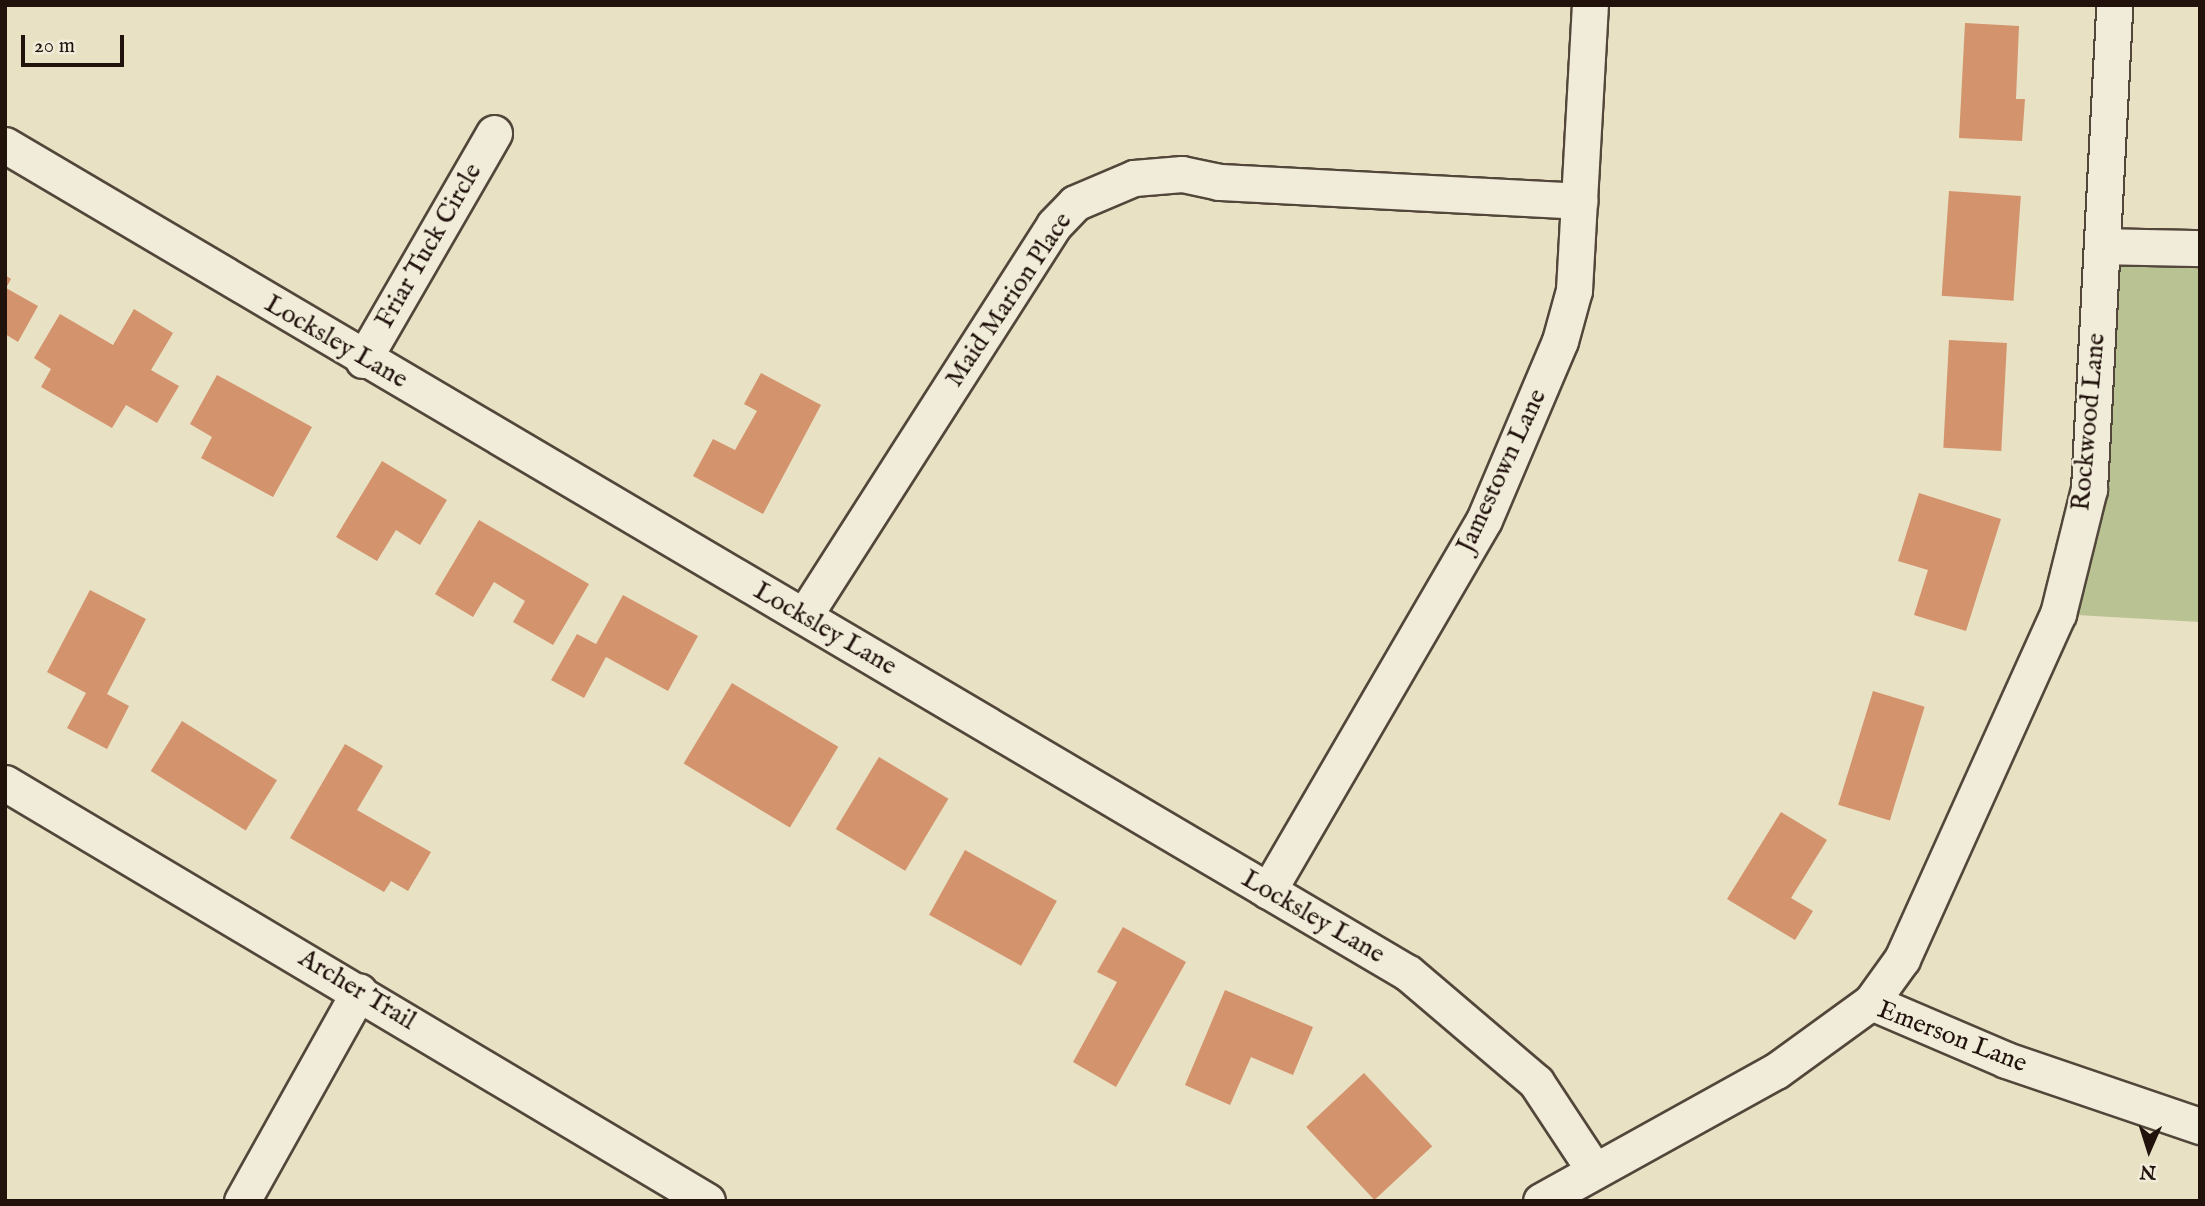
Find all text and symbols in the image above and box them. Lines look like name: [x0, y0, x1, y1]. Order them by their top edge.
scale bar: [24, 21, 128, 65]
text: 20 m: [34, 33, 75, 60]
street label: Friar Tuck Circle: [369, 158, 489, 334]
street label: Maid Marion Place: [939, 207, 1079, 393]
street label: Locksley Lane: [259, 289, 413, 395]
street label: Rockwood Lane: [2066, 332, 2112, 512]
street label: Jamestown Lane: [1450, 384, 1554, 558]
street label: Locksley Lane: [748, 576, 902, 682]
street label: Locksley Lane: [1236, 864, 1390, 970]
street label: Archer Trail: [293, 943, 421, 1037]
street label: Emerson Lane: [1873, 994, 2031, 1080]
north arrow: [2114, 1115, 2184, 1185]
text: N: [2139, 1159, 2157, 1183]

